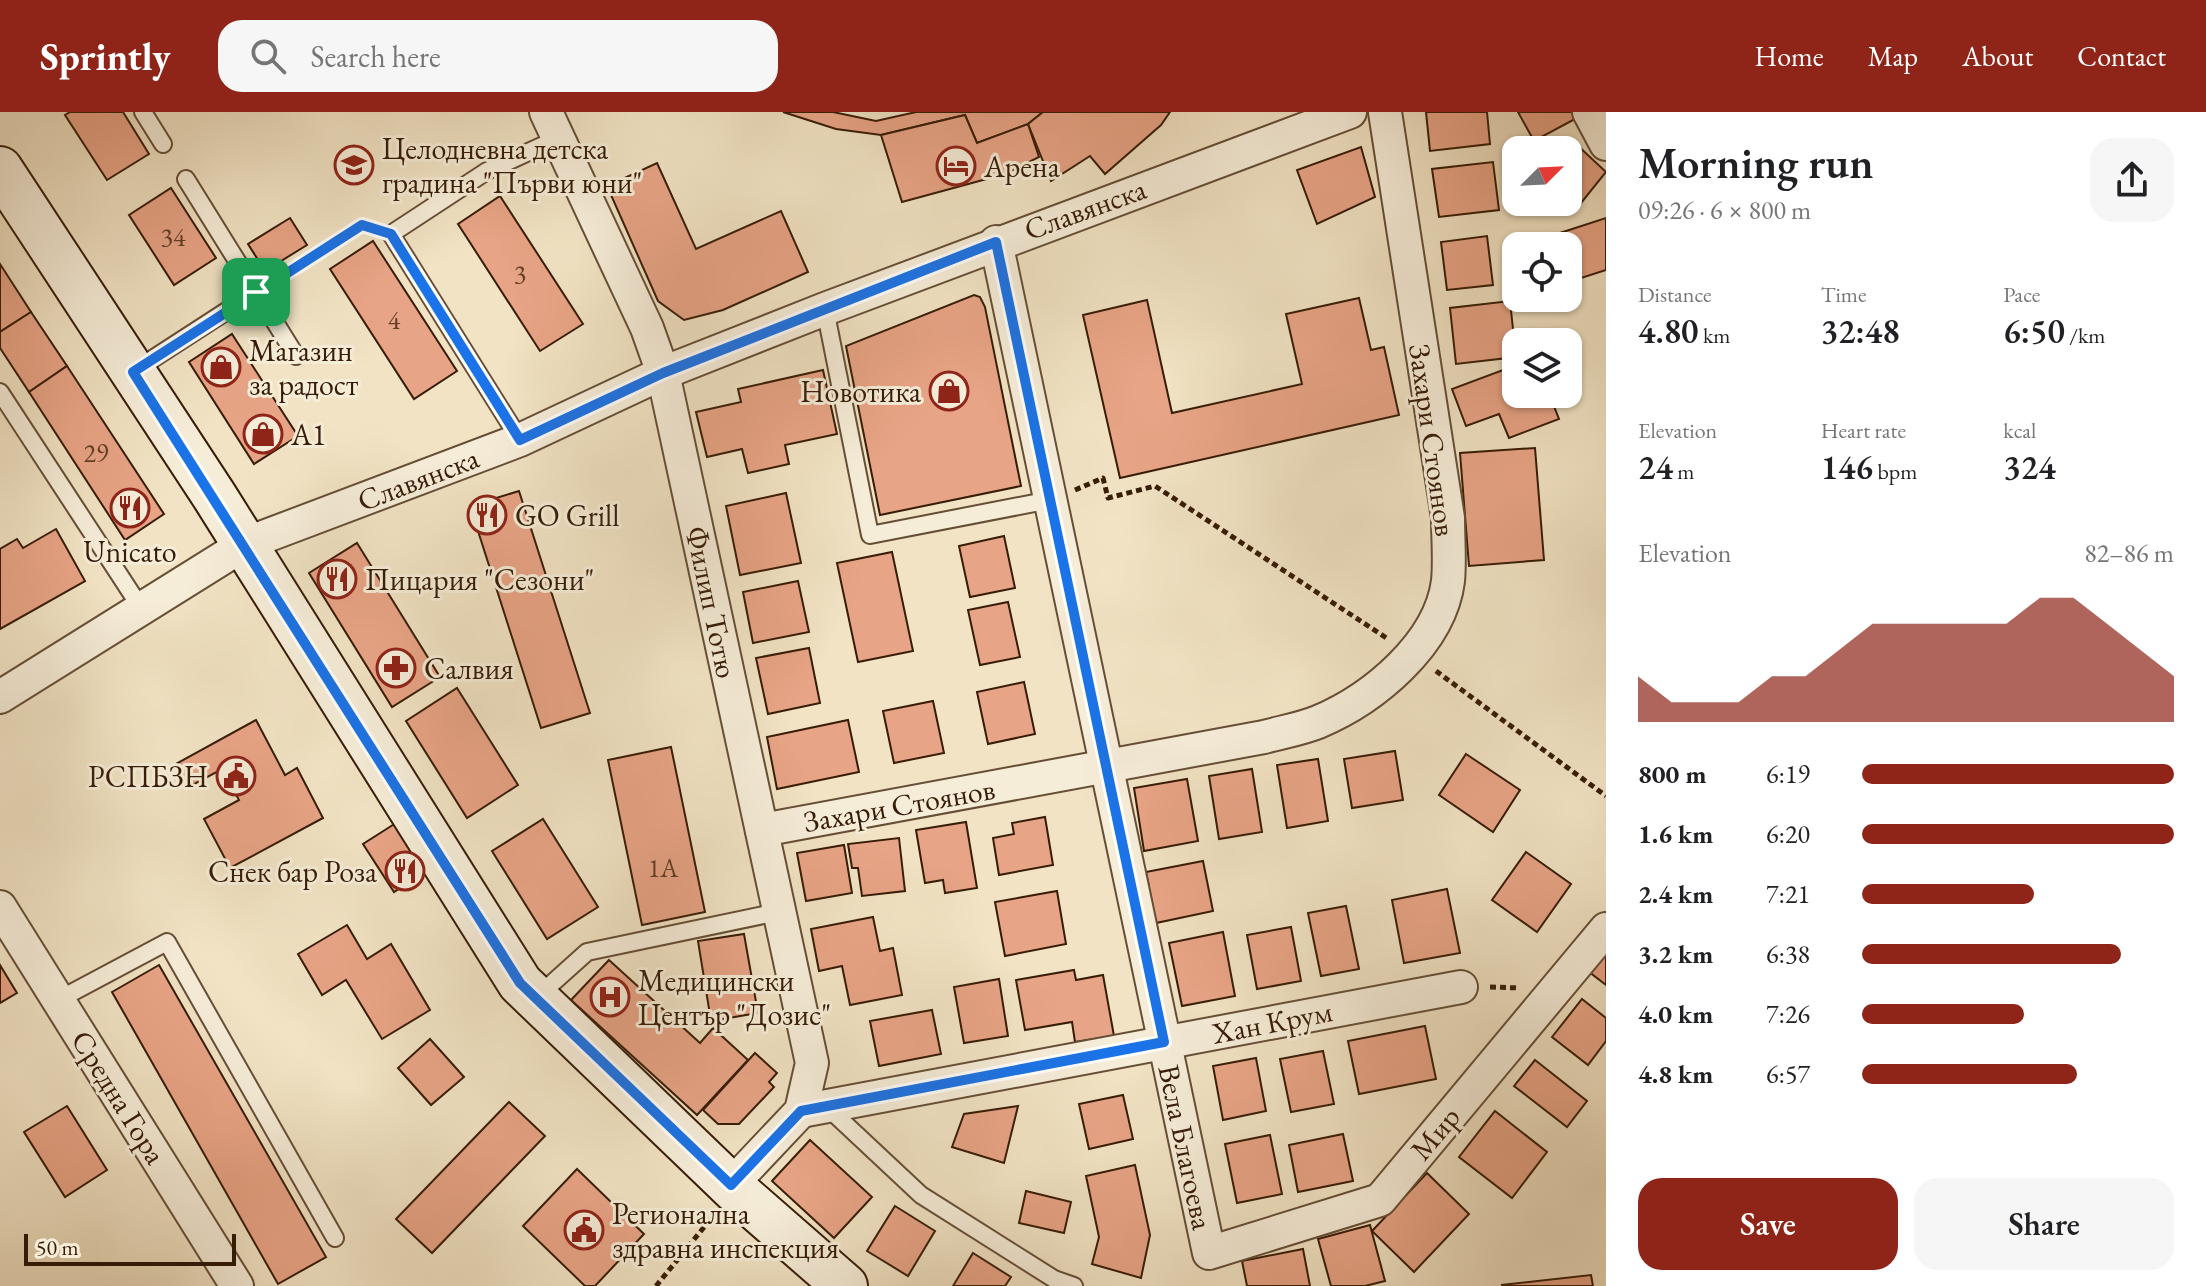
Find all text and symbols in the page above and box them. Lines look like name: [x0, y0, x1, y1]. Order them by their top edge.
search box: [218, 20, 778, 92]
text: Sprintly: [40, 32, 170, 81]
icon: search: [246, 34, 290, 78]
text: Search here: [310, 37, 441, 76]
text: Home: [1754, 38, 1824, 74]
text: Map: [1868, 38, 1918, 74]
text: About: [1962, 38, 2033, 74]
text: Contact: [2077, 38, 2166, 74]
place label: Целодневна детска градина "Първи юни": [382, 129, 643, 202]
text: Morning run: [1638, 134, 1874, 191]
north arrow: [1502, 136, 1582, 216]
map controls: [1502, 136, 1582, 408]
button: share: [2090, 138, 2174, 222]
school or university icon: Целодневна детска градина "Първи юни": [333, 144, 375, 186]
hotel icon: Арена: [935, 145, 977, 187]
place label: Арена: [983, 147, 1060, 186]
street label: Славянска: [1019, 169, 1151, 249]
text: 09:26 · 6 × 800 m: [1638, 193, 1811, 227]
house number: 34: [161, 220, 186, 254]
button: locate: [1502, 232, 1582, 312]
house number: 3: [514, 257, 526, 291]
pin: [222, 258, 290, 326]
icon: arrive: [234, 270, 278, 314]
text: Distance: [1638, 280, 1711, 309]
text: Time: [1821, 280, 1866, 309]
text: Pace: [2003, 280, 2040, 309]
house number: 4: [388, 303, 401, 337]
text: 4.80: [1638, 309, 1699, 353]
text: 32:48: [1821, 309, 1900, 353]
text: 6:50: [2003, 309, 2065, 353]
text: km: [1699, 321, 1730, 350]
text: /km: [2065, 321, 2106, 350]
button: layers: [1502, 328, 1582, 408]
place label: Магазин за радост: [249, 331, 358, 404]
street label: Захари Стоянов: [1400, 341, 1466, 539]
shop icon: Магазин за радост: [200, 346, 242, 388]
shop icon: Новотика: [928, 370, 970, 412]
place label: Новотика: [800, 372, 921, 411]
shop icon: A1: [242, 413, 284, 455]
place label: A1: [290, 415, 326, 454]
text: Elevation: [1638, 416, 1717, 445]
text: Heart rate: [1821, 416, 1906, 445]
text: kcal: [2003, 416, 2036, 445]
house number: 29: [84, 436, 109, 470]
street label: Славянска: [352, 438, 484, 520]
text: 24: [1638, 445, 1673, 489]
text: 146: [1821, 445, 1873, 489]
text: 324: [2003, 445, 2056, 489]
text: m: [1673, 457, 1694, 486]
text: bpm: [1873, 457, 1917, 486]
restaurant icon: Unicato: [109, 487, 151, 529]
restaurant icon: GO Grill: [466, 494, 508, 536]
place label: GO Grill: [515, 496, 619, 535]
street label: Филип Тотю: [677, 523, 747, 681]
place label: Unicato: [83, 532, 177, 571]
text: Elevation: [1638, 536, 1732, 570]
text: 82–86 m: [2084, 536, 2174, 570]
restaurant icon: Пицария "Сезони": [316, 558, 358, 600]
place label: Пицария "Сезони": [365, 560, 594, 599]
pharmacy icon: Салвия: [375, 647, 417, 689]
place label: Салвия: [424, 649, 514, 688]
public building icon: РСПБЗН: [215, 755, 257, 797]
place label: РСПБЗН: [88, 757, 208, 796]
text: 800 m: [1638, 757, 1706, 791]
text: 6:19: [1766, 757, 1810, 791]
street label: Захари Стоянов: [800, 769, 998, 841]
text: 1.6 km: [1638, 817, 1713, 851]
text: 6:20: [1766, 817, 1810, 851]
restaurant icon: Снек бар Роза: [384, 850, 426, 892]
house number: 1А: [648, 851, 679, 885]
place label: Снек бар Роза: [208, 852, 377, 891]
text: 2.4 km: [1638, 877, 1713, 911]
text: 7:21: [1766, 877, 1810, 911]
text: 3.2 km: [1638, 937, 1713, 971]
text: 6:38: [1766, 937, 1810, 971]
place label: Медицински Център "Дозис": [638, 961, 831, 1034]
hospital icon: Медицински Център "Дозис": [589, 976, 631, 1018]
street label: Хан Крум: [1208, 991, 1336, 1053]
text: 4.0 km: [1638, 997, 1713, 1031]
text: 7:26: [1766, 997, 1810, 1031]
street label: Средна Гора: [63, 1023, 175, 1171]
text: 4.8 km: [1638, 1057, 1713, 1091]
text: 6:57: [1766, 1057, 1810, 1091]
street label: Вела Благоева: [1150, 1061, 1222, 1233]
street label: Мир: [1401, 1098, 1469, 1168]
button: Save: [1638, 1178, 1898, 1270]
button: Share: [1914, 1178, 2174, 1270]
place label: Регионална здравна инспекция: [612, 1194, 839, 1267]
public building icon: Регионална здравна инспекция: [563, 1209, 605, 1251]
scale bar: [24, 1230, 236, 1266]
text: 50 m: [36, 1233, 79, 1262]

